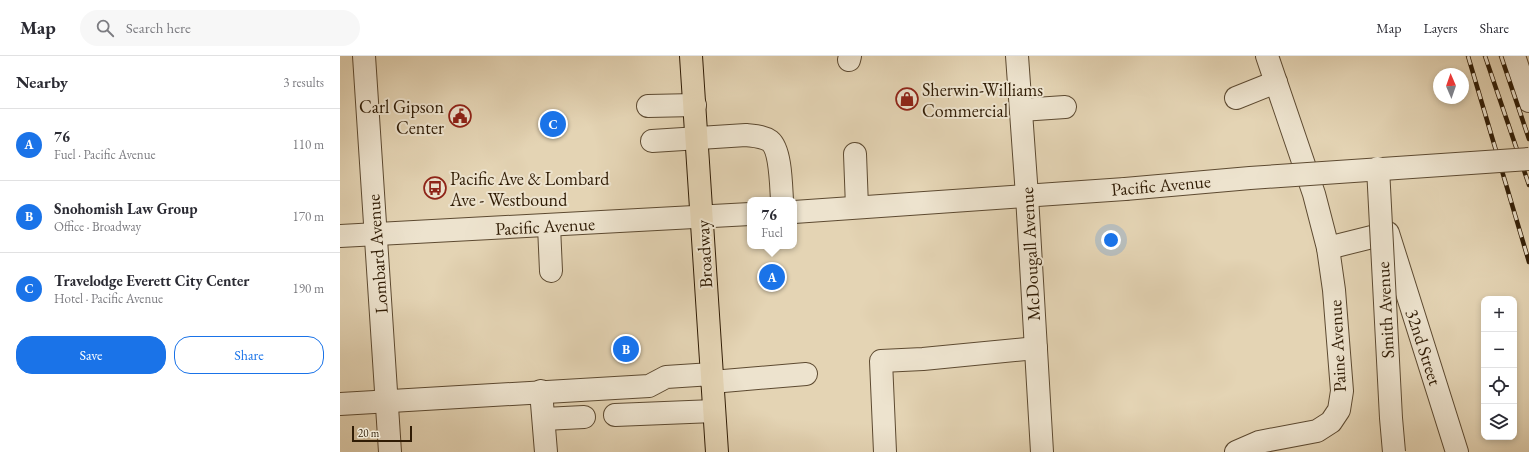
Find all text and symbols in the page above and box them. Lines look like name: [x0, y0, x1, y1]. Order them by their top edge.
search box: [80, 10, 360, 46]
text: Map: [20, 15, 56, 40]
icon: search: [94, 17, 116, 39]
text: Search here: [126, 18, 191, 37]
text: Map: [1376, 19, 1401, 37]
text: Layers: [1423, 19, 1458, 37]
text: Share: [1480, 19, 1509, 37]
north arrow: [1433, 68, 1469, 104]
text: Nearby: [16, 71, 68, 93]
text: 3 results: [283, 74, 324, 91]
place label: Sherwin-Williams Commercial: [922, 78, 1043, 122]
shop icon: Sherwin-Williams Commercial: [894, 86, 920, 112]
place label: Carl Gipson Center: [359, 95, 444, 139]
public building icon: Carl Gipson Center: [447, 103, 473, 129]
pin: C: [540, 109, 566, 139]
text: 76: [54, 127, 70, 146]
text: A: [24, 136, 34, 153]
text: 110 m: [293, 136, 324, 153]
text: Fuel · Pacific Avenue: [54, 146, 156, 163]
place label: Pacific Ave & Lombard Ave - Westbound: [449, 167, 610, 211]
street label: Pacific Avenue: [1110, 169, 1212, 201]
bus stop icon: Pacific Ave & Lombard Ave - Westbound: [422, 175, 448, 201]
street label: McDougall Avenue: [1015, 186, 1045, 322]
street label: Lombard Avenue: [361, 193, 393, 315]
popup: [747, 197, 797, 249]
text: Snohomish Law Group: [54, 199, 198, 218]
text: 76: [761, 205, 777, 224]
text: B: [25, 208, 33, 225]
text: 170 m: [293, 208, 324, 225]
street label: Pacific Avenue: [495, 212, 595, 240]
text: Office · Broadway: [54, 218, 141, 235]
street label: Broadway: [691, 219, 717, 289]
text: Fuel: [761, 224, 783, 241]
your location: [1101, 230, 1121, 250]
street label: Smith Avenue: [1371, 261, 1399, 359]
pin: A: [759, 262, 785, 292]
text: Travelodge Everett City Center: [54, 271, 249, 290]
text: C: [24, 280, 34, 297]
text: 190 m: [293, 280, 324, 297]
text: Hotel · Pacific Avenue: [54, 290, 163, 307]
map controls: [1481, 296, 1517, 440]
button: +: [1481, 296, 1517, 332]
street label: Paine Avenue: [1323, 299, 1351, 393]
street label: 32nd Street: [1401, 306, 1447, 388]
button: −: [1481, 332, 1517, 368]
pin: B: [613, 334, 639, 364]
button: Save: [16, 336, 166, 374]
button: Share: [174, 336, 324, 374]
button: locate: [1481, 368, 1517, 404]
button: layers: [1481, 404, 1517, 440]
scale bar: [352, 424, 412, 443]
text: 20 m: [358, 426, 379, 440]

